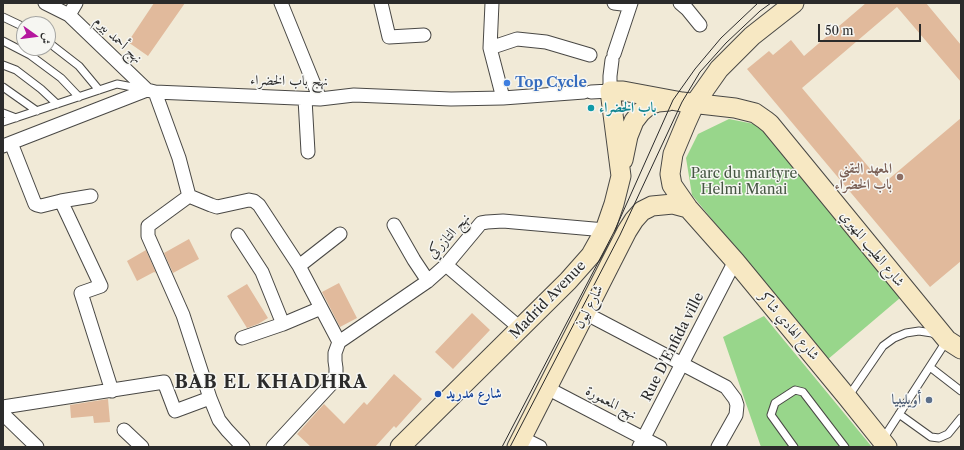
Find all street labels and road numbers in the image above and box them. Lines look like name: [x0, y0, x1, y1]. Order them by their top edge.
street label: نهج أحمد بيرم: [90, 13, 146, 67]
street label: نهج باب الخضراء: [250, 72, 328, 90]
street label: شارع الطيب المهيري: [836, 208, 908, 290]
street label: نهج التازركي: [424, 210, 474, 262]
street label: Madrid Avenue: [506, 257, 590, 343]
street label: شارع ليون: [571, 282, 607, 332]
street label: شارع الهادي شاكر: [755, 288, 823, 364]
street label: Rue D'Enfida ville: [638, 290, 708, 404]
street label: نهج المعمورة: [583, 383, 639, 423]

